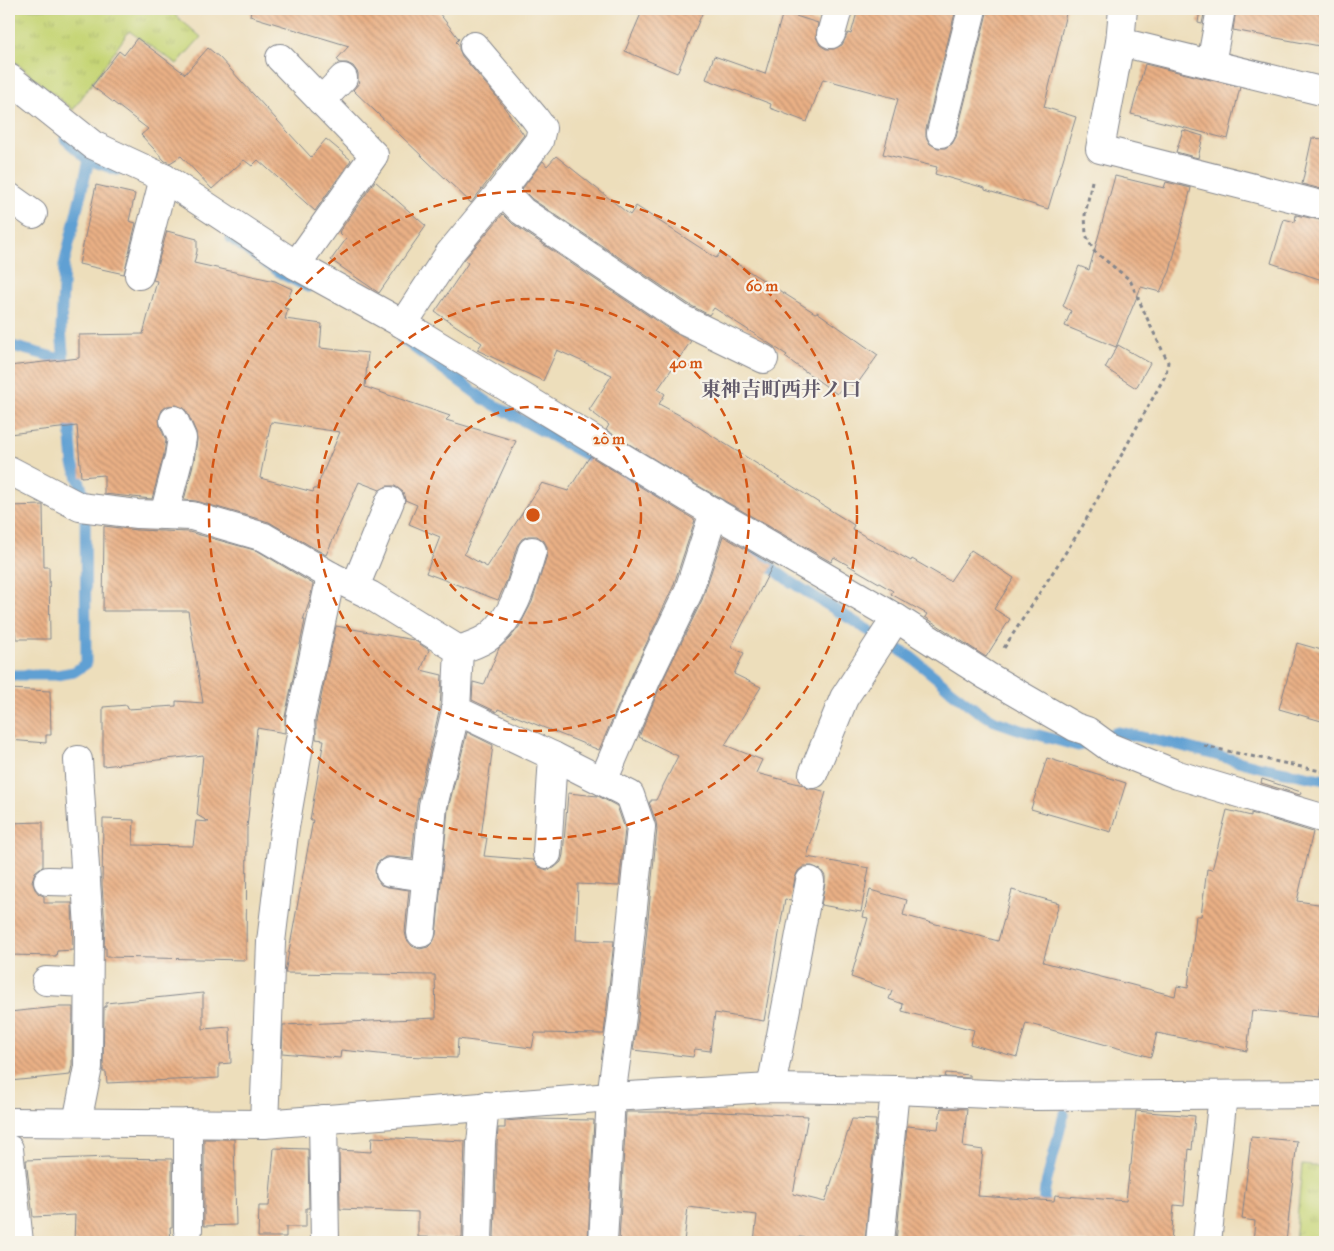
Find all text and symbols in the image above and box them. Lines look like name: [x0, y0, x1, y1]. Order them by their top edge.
text: 60 m: [746, 277, 779, 295]
text: 40 m: [670, 354, 703, 373]
district label: 東神吉町西井ノ口: [701, 377, 861, 401]
text: 20 m: [593, 430, 625, 448]
centre of rings: [524, 506, 542, 524]

